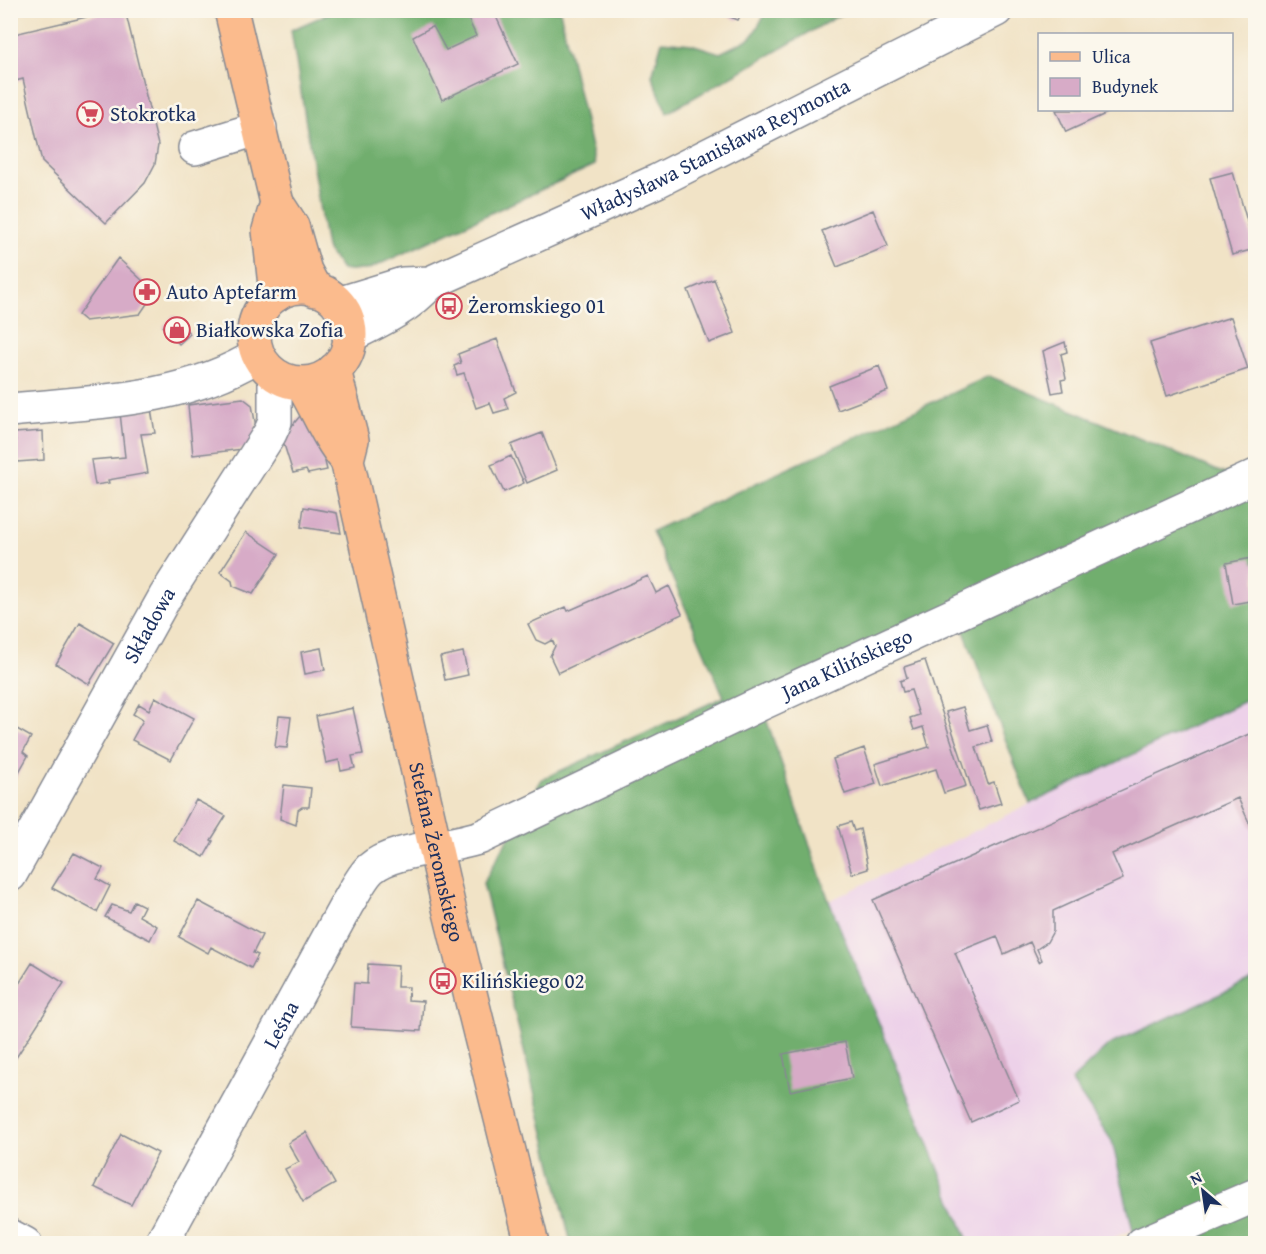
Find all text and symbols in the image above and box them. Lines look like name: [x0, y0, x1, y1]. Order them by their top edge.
legend: [1038, 33, 1233, 111]
text: Ulica: [1092, 43, 1131, 70]
street label: Władysława Stanisława Reymonta: [575, 70, 855, 228]
text: Budynek: [1092, 73, 1159, 100]
place label: Stokrotka: [110, 98, 196, 129]
supermarket icon: Stokrotka: [75, 99, 105, 129]
place label: Auto Aptefarm: [166, 276, 297, 307]
pharmacy icon: Auto Aptefarm: [132, 277, 162, 307]
place label: Żeromskiego 01: [468, 290, 606, 321]
bus stop icon: Żeromskiego 01: [434, 291, 464, 321]
place label: Białkowska Zofia: [196, 314, 343, 345]
shop icon: Białkowska Zofia: [162, 315, 192, 345]
street label: Składowa: [115, 580, 183, 669]
street label: Jana Kilińskiego: [774, 620, 917, 708]
street label: Stefana Żeromskiego: [401, 759, 473, 945]
place label: Kilińskiego 02: [462, 965, 585, 996]
bus stop icon: Kilińskiego 02: [428, 966, 458, 996]
street label: Leśna: [255, 995, 306, 1054]
north arrow: [1173, 1161, 1233, 1221]
text: N: [1185, 1165, 1206, 1191]

